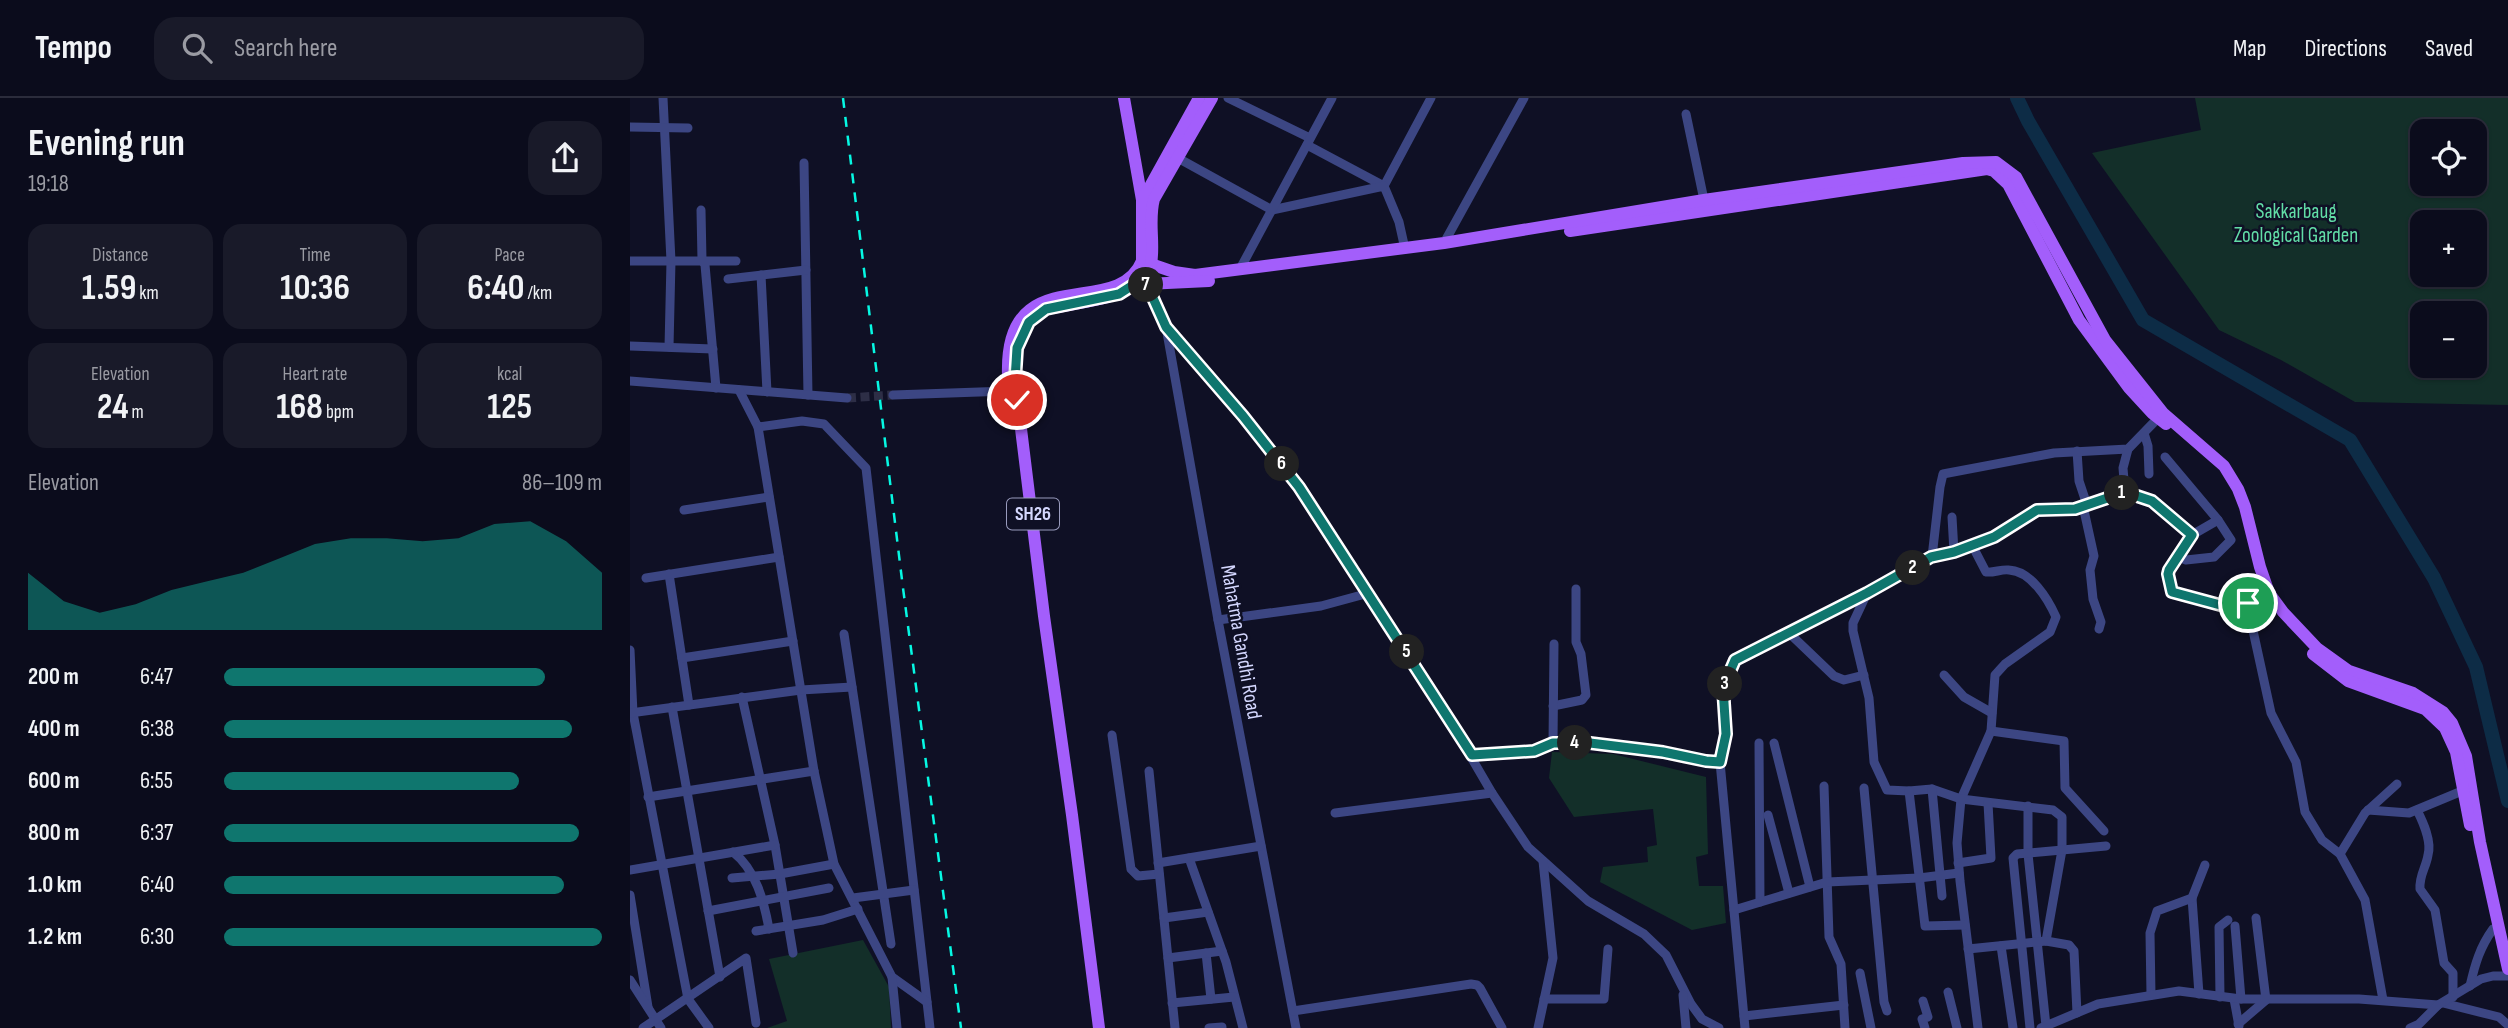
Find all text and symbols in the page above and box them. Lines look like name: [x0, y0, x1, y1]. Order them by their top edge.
search box: [154, 17, 644, 80]
text: Tempo: [35, 28, 112, 68]
icon: search: [178, 29, 216, 67]
text: Search here: [234, 33, 337, 64]
text: Map: [2233, 34, 2266, 63]
text: Directions: [2304, 34, 2387, 63]
text: Saved: [2425, 34, 2473, 63]
map controls: [2410, 119, 2487, 378]
button: locate: [2410, 119, 2487, 196]
text: Evening run: [28, 121, 185, 166]
button: share: [528, 121, 602, 195]
text: 19:18: [28, 170, 69, 198]
park label: Sakkarbaug Zoological Garden: [2234, 199, 2358, 248]
button: +: [2410, 210, 2487, 287]
text: Distance: [92, 244, 148, 267]
text: Time: [299, 244, 331, 267]
text: Pace: [495, 244, 525, 267]
text: 1.59: [82, 267, 136, 310]
text: 10:36: [280, 267, 350, 310]
text: 6:40: [467, 267, 524, 310]
pin: 7: [1128, 268, 1164, 302]
text: 7: [1141, 273, 1150, 296]
text: km: [136, 282, 159, 305]
text: /km: [524, 282, 552, 305]
button: −: [2410, 301, 2487, 378]
text: Elevation: [91, 363, 150, 386]
text: Heart rate: [283, 363, 347, 386]
text: kcal: [497, 363, 522, 386]
pin: [987, 370, 1047, 430]
icon: check: [998, 381, 1036, 419]
text: 24: [97, 386, 128, 429]
text: 168: [276, 386, 323, 429]
text: 125: [487, 386, 532, 429]
text: m: [128, 401, 144, 424]
text: bpm: [323, 401, 354, 424]
pin: 6: [1264, 446, 1300, 482]
text: 6: [1277, 452, 1286, 475]
text: Elevation: [28, 469, 99, 497]
text: 86–109 m: [522, 469, 602, 497]
pin: 1: [2104, 476, 2140, 510]
text: 1: [2118, 481, 2125, 504]
road number: SH26: [1007, 498, 1059, 530]
pin: 2: [1896, 550, 1930, 586]
text: 2: [1908, 556, 1917, 579]
street label: Mahatma Gandhi Road: [1215, 563, 1267, 721]
pin: [2218, 573, 2278, 633]
icon: arrive: [2229, 584, 2267, 622]
pin: 5: [1390, 634, 1424, 670]
text: 5: [1402, 640, 1411, 663]
text: 200 m: [28, 663, 79, 691]
text: 6:47: [140, 663, 173, 691]
pin: 3: [1708, 666, 1742, 702]
text: 3: [1720, 672, 1729, 695]
text: 400 m: [28, 715, 79, 743]
text: 6:38: [140, 715, 174, 743]
pin: 4: [1558, 726, 1592, 760]
text: 4: [1570, 731, 1579, 754]
text: 600 m: [28, 767, 80, 795]
text: 6:55: [140, 767, 173, 795]
text: 800 m: [28, 819, 80, 847]
text: 6:37: [140, 819, 173, 847]
text: 1.0 km: [28, 871, 82, 899]
text: 6:40: [140, 871, 174, 899]
text: 1.2 km: [28, 923, 82, 951]
text: 6:30: [140, 923, 174, 951]

